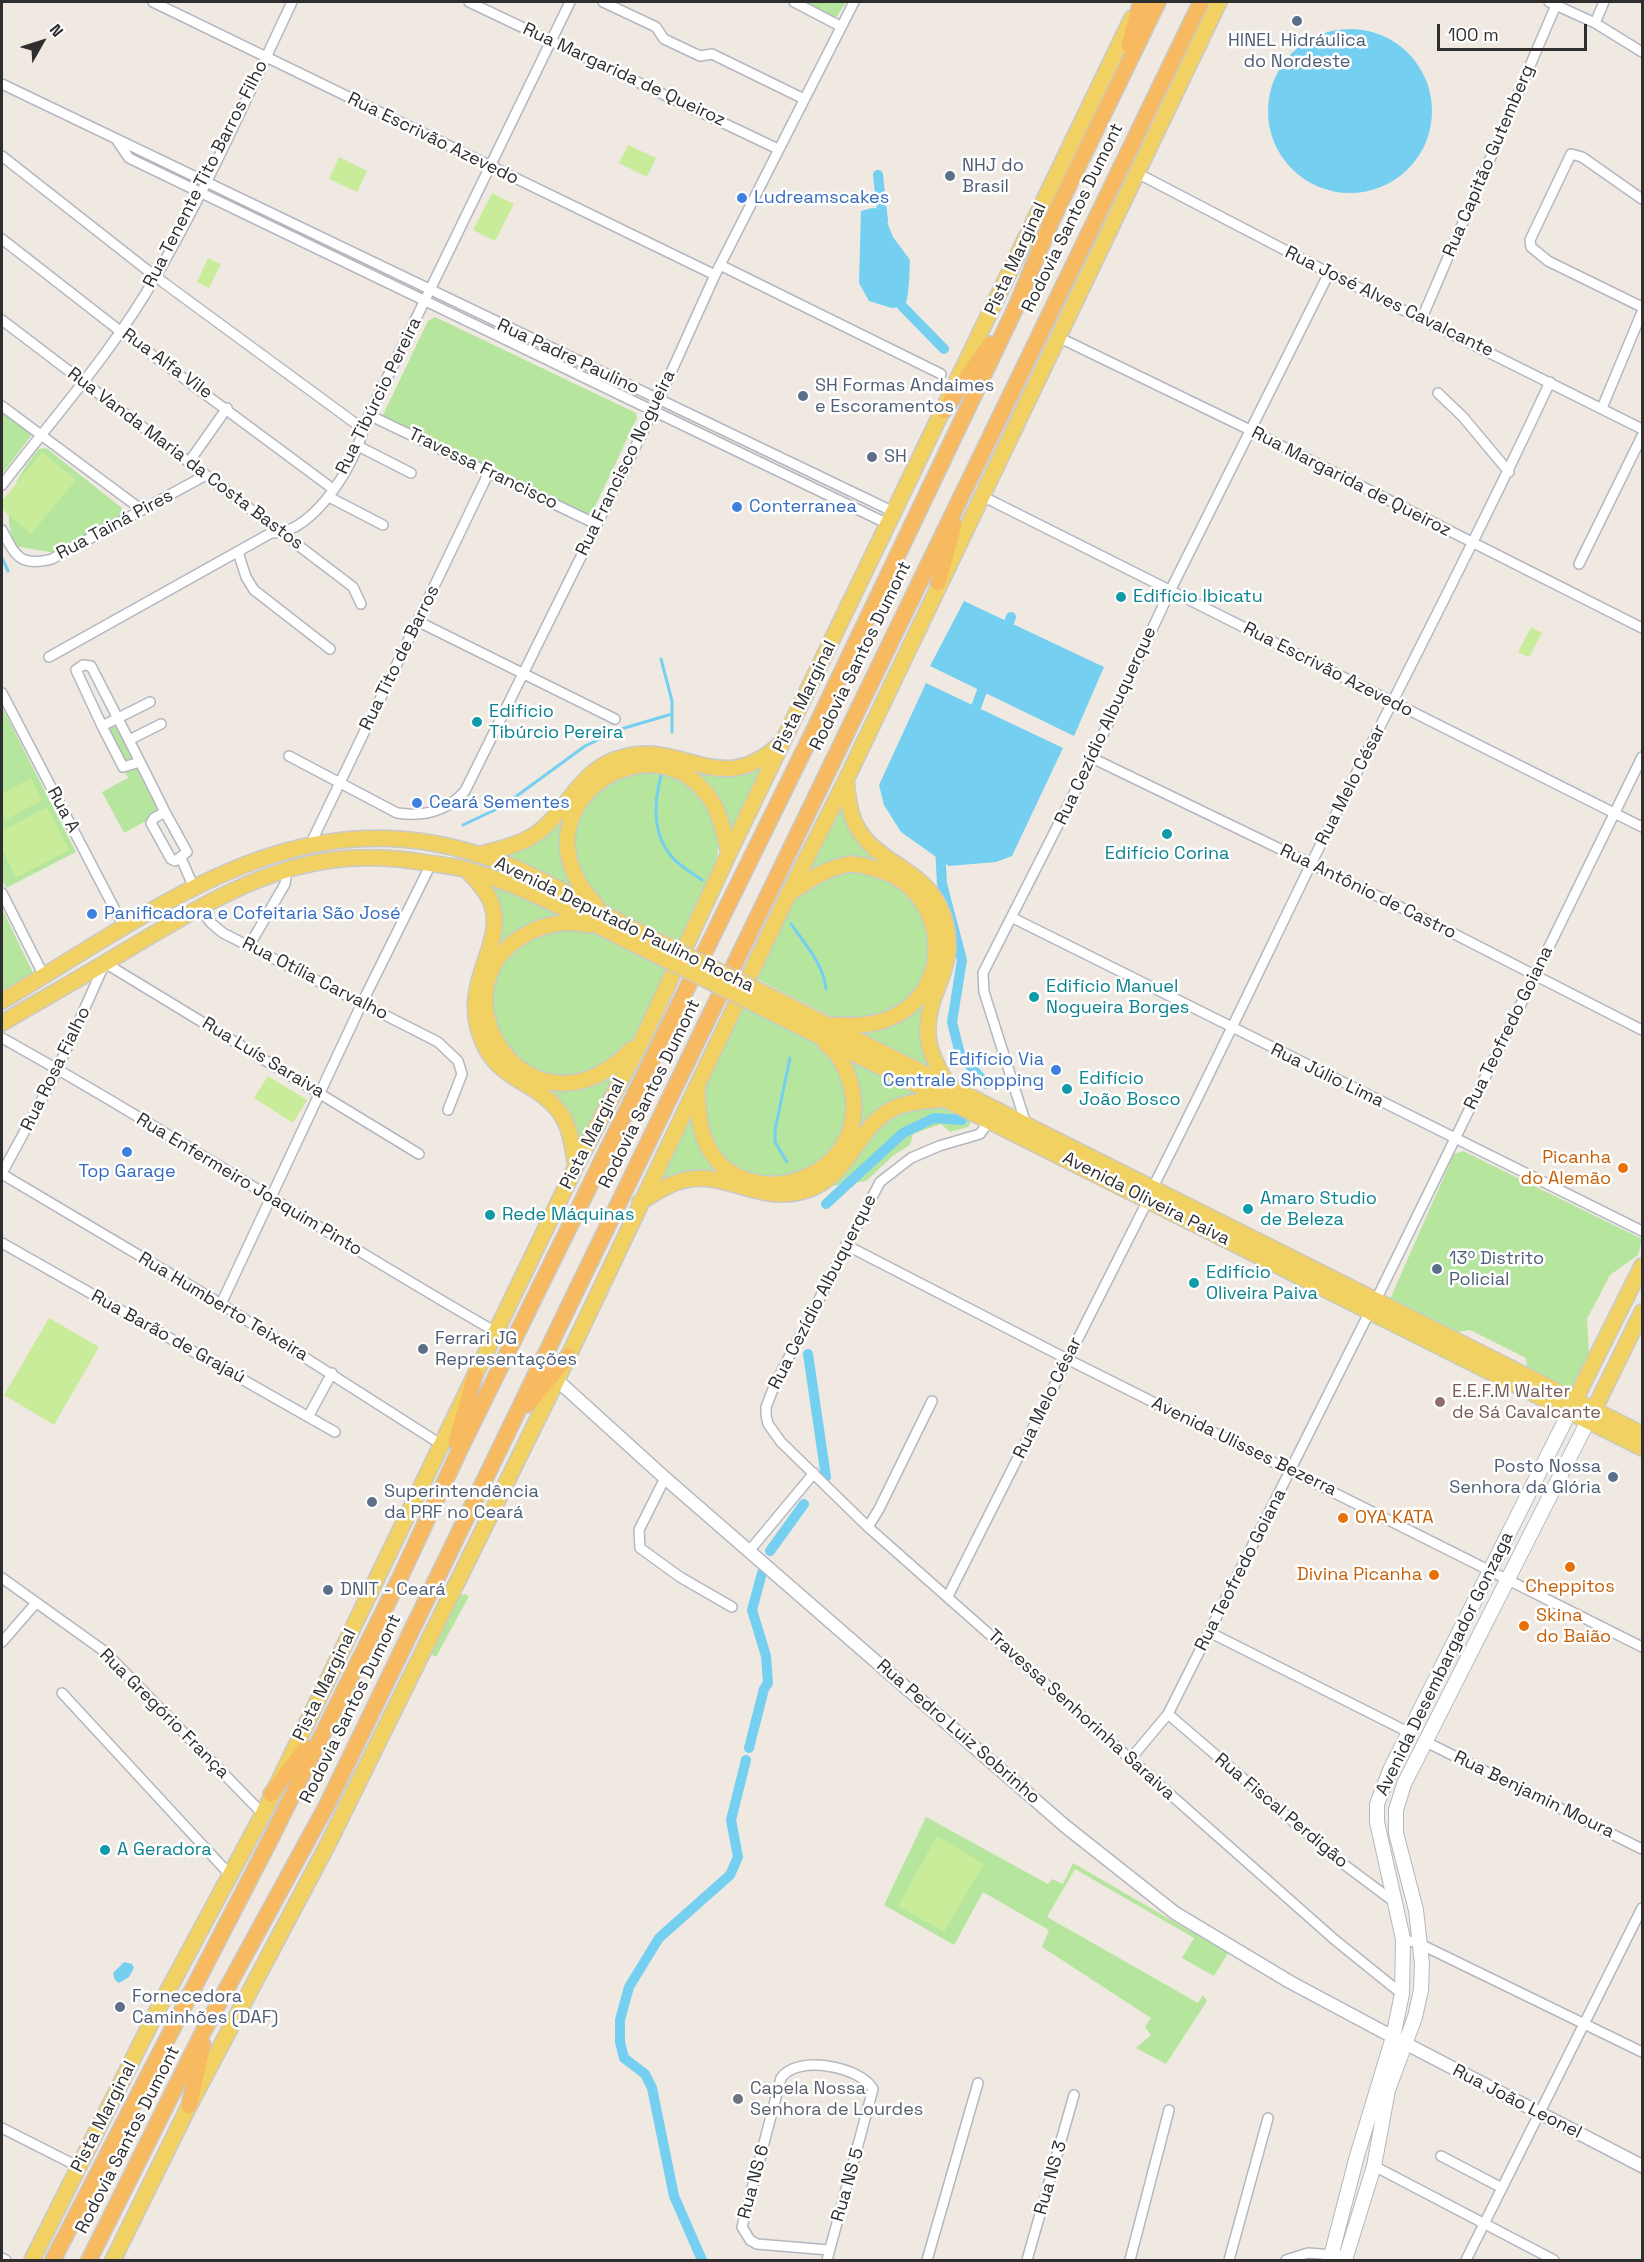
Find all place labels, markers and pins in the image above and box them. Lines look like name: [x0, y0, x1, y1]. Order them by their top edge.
marker: HINEL Hidráulica do Nordeste: [1290, 14, 1304, 28]
place label: HINEL Hidráulica do Nordeste: [1228, 30, 1366, 72]
place label: NHJ do Brasil: [962, 155, 1024, 198]
marker: NHJ do Brasil: [943, 169, 957, 183]
place label: Ludreamscakes: [754, 187, 889, 209]
marker: Ludreamscakes: [735, 191, 749, 205]
place label: SH Formas Andaimes e Escoramentos: [815, 375, 994, 418]
marker: SH Formas Andaimes e Escoramentos: [796, 389, 810, 403]
place label: SH: [884, 446, 907, 468]
marker: SH: [865, 450, 879, 464]
place label: Conterranea: [749, 496, 857, 518]
marker: Conterranea: [730, 500, 744, 514]
place label: Edifício Ibicatu: [1133, 586, 1263, 608]
marker: Edifício Ibicatu: [1114, 590, 1128, 604]
place label: Edifício Tibúrcio Pereira: [489, 701, 623, 744]
marker: Edifício Tibúrcio Pereira: [470, 715, 484, 729]
place label: Ceará Sementes: [429, 792, 570, 814]
marker: Ceará Sementes: [410, 796, 424, 810]
marker: Edifício Corina: [1160, 827, 1174, 841]
place label: Edifício Corina: [1105, 843, 1229, 865]
place label: Panificadora e Cofeitaria São José: [104, 903, 401, 925]
marker: Panificadora e Cofeitaria São José: [85, 907, 99, 921]
place label: Edifício Manuel Nogueira Borges: [1046, 976, 1189, 1018]
marker: Edifício Manuel Nogueira Borges: [1027, 990, 1041, 1004]
place label: Edifício Via Centrale Shopping: [883, 1049, 1044, 1092]
marker: Edifício Via Centrale Shopping: [1049, 1063, 1063, 1077]
place label: Edifício João Bosco: [1079, 1068, 1181, 1110]
marker: Edifício João Bosco: [1060, 1082, 1074, 1096]
marker: Top Garage: [120, 1145, 134, 1159]
place label: Picanha do Alemão: [1521, 1147, 1611, 1190]
place label: Top Garage: [78, 1161, 176, 1183]
marker: Picanha do Alemão: [1616, 1161, 1630, 1175]
place label: Amaro Studio de Beleza: [1260, 1188, 1377, 1230]
marker: Amaro Studio de Beleza: [1241, 1202, 1255, 1216]
place label: Rede Máquinas: [502, 1204, 634, 1226]
marker: Rede Máquinas: [483, 1208, 497, 1222]
place label: 13º Distrito Policial: [1449, 1248, 1544, 1290]
place label: Edifício Oliveira Paiva: [1206, 1262, 1318, 1304]
marker: 13º Distrito Policial: [1430, 1262, 1444, 1276]
marker: Edifício Oliveira Paiva: [1187, 1276, 1201, 1290]
place label: Ferrari JG Representações: [435, 1328, 577, 1370]
marker: Ferrari JG Representações: [416, 1342, 430, 1356]
place label: E.E.F.M Walter de Sá Cavalcante: [1452, 1381, 1601, 1424]
marker: E.E.F.M Walter de Sá Cavalcante: [1433, 1395, 1447, 1409]
place label: Posto Nossa Senhora da Glória: [1449, 1456, 1601, 1498]
marker: Posto Nossa Senhora da Glória: [1606, 1470, 1620, 1484]
place label: Superintendência da PRF no Ceará: [384, 1481, 539, 1524]
marker: Superintendência da PRF no Ceará: [365, 1495, 379, 1509]
place label: OYA KATA: [1355, 1507, 1434, 1529]
marker: OYA KATA: [1336, 1511, 1350, 1525]
marker: Cheppitos: [1563, 1560, 1577, 1574]
place label: Divina Picanha: [1297, 1564, 1422, 1586]
marker: Divina Picanha: [1427, 1568, 1441, 1582]
place label: Cheppitos: [1525, 1576, 1615, 1598]
place label: DNIT - Ceará: [340, 1579, 446, 1601]
marker: DNIT - Ceará: [321, 1583, 335, 1597]
place label: Skina do Baião: [1536, 1605, 1611, 1648]
marker: Skina do Baião: [1517, 1619, 1531, 1633]
place label: A Geradora: [117, 1839, 212, 1861]
marker: A Geradora: [98, 1843, 112, 1857]
place label: Fornecedora Caminhões (DAF): [132, 1986, 278, 2028]
marker: Fornecedora Caminhões (DAF): [113, 2000, 127, 2014]
place label: Capela Nossa Senhora de Lourdes: [750, 2078, 923, 2120]
marker: Capela Nossa Senhora de Lourdes: [731, 2092, 745, 2106]

